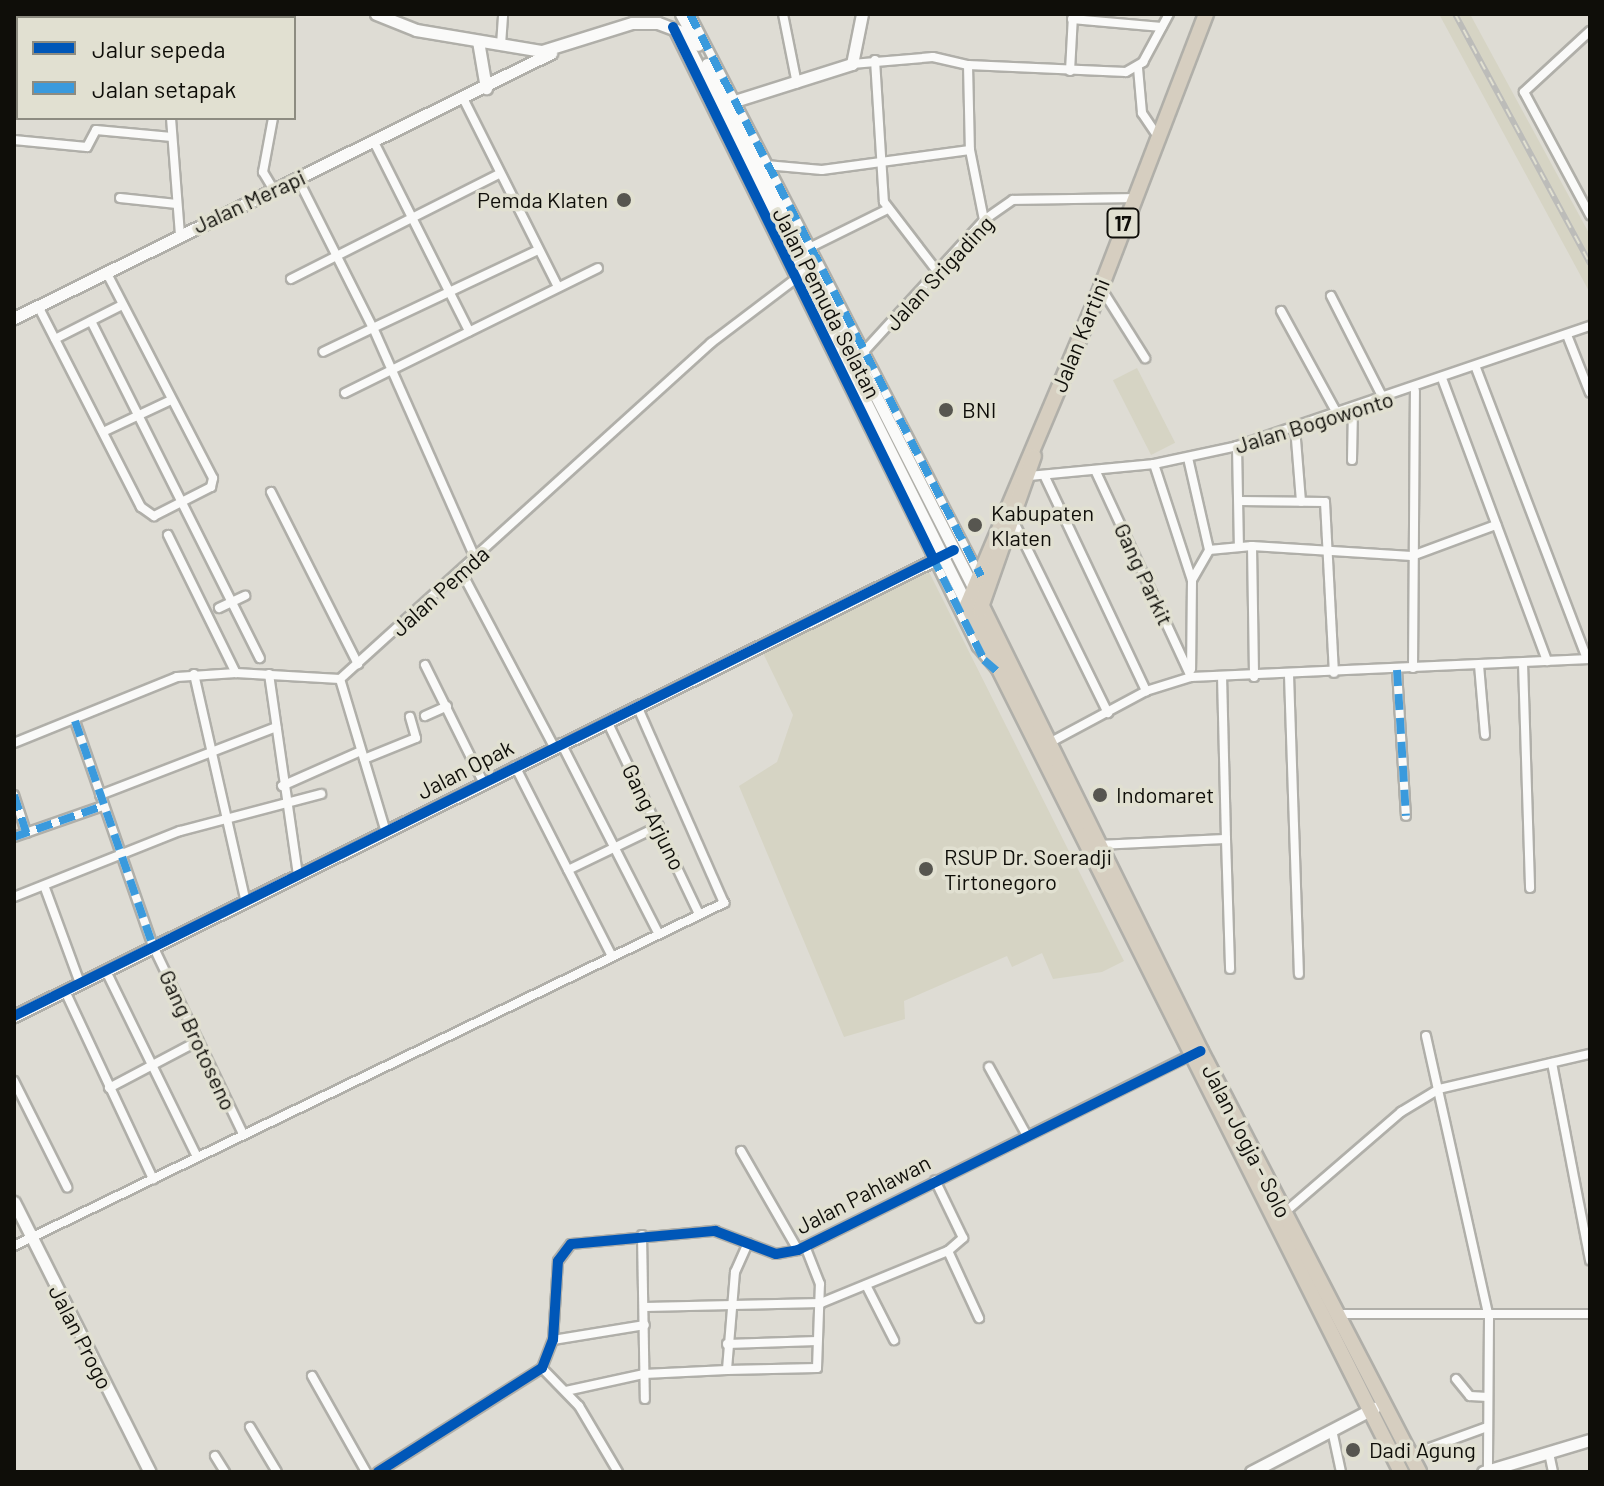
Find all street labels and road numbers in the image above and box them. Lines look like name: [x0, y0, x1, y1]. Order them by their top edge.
street label: Jalan Merapi: [189, 163, 309, 239]
street label: Jalan Pemuda Selatan: [767, 203, 887, 403]
road number: 17: [1105, 207, 1141, 239]
street label: Jalan Srigading: [879, 210, 999, 336]
street label: Jalan Kartini: [1045, 274, 1115, 396]
street label: Jalan Bogowonto: [1231, 385, 1397, 459]
street label: Gang Parkit: [1109, 519, 1179, 629]
street label: Jalan Pemda: [386, 540, 494, 642]
street label: Jalan Opak: [412, 733, 518, 805]
street label: Gang Arjuno: [617, 760, 691, 874]
street label: Gang Brotoseno: [154, 966, 242, 1114]
street label: Jalan Jogja - Solo: [1197, 1060, 1297, 1222]
street label: Jalan Pahlawan: [791, 1149, 935, 1239]
street label: Jalan Progo: [44, 1281, 118, 1393]

